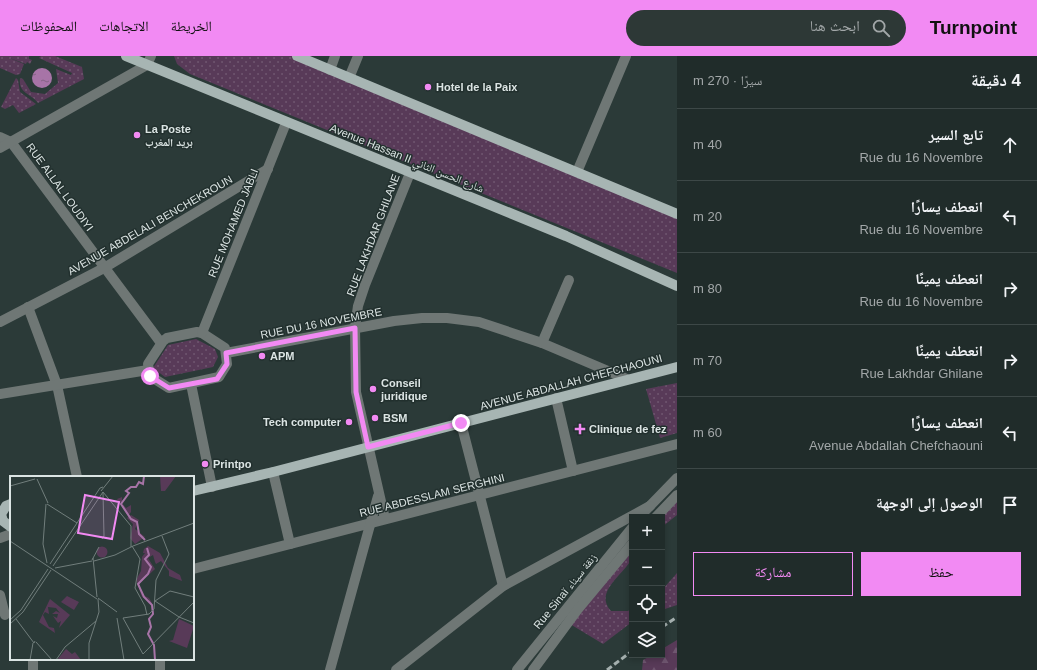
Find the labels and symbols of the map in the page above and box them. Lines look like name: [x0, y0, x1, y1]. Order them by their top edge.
place label: Hotel de la Paix: [436, 81, 518, 93]
marker: Hotel de la Paix: [423, 82, 433, 92]
street label: Avenue Hassan II شارع الحسن الثاني: [327, 122, 486, 197]
place label: La Poste بريد المغرب: [145, 123, 193, 149]
marker: La Poste بريد المغرب: [132, 130, 142, 140]
street label: RUE ALLAL LOUDIYI: [24, 141, 96, 233]
street label: RUE MOHAMED JABLI: [206, 167, 260, 279]
street label: RUE LAKHDAR GHILANE: [344, 172, 402, 298]
street label: AVENUE ABDELALI BENCHEKROUN: [66, 173, 234, 277]
street label: RUE DU 16 NOVEMBRE: [259, 305, 383, 341]
place label: APM: [270, 350, 294, 362]
marker: APM: [257, 351, 267, 361]
street label: AVENUE ABDALLAH CHEFCHAOUNI: [479, 352, 663, 412]
route start: [141, 367, 159, 385]
place label: Conseil juridique: [380, 377, 427, 402]
marker: Conseil juridique: [368, 384, 378, 394]
place label: BSM: [383, 412, 407, 424]
marker: BSM: [370, 413, 380, 423]
route end: [452, 414, 470, 432]
place label: Tech computer: [263, 416, 342, 428]
marker: Tech computer: [344, 417, 354, 427]
marker: Clinique de fez: [574, 423, 586, 435]
place label: Clinique de fez: [589, 423, 667, 435]
place label: Printpo: [213, 458, 252, 470]
marker: Printpo: [200, 459, 210, 469]
street label: RUE ABDESSLAM SERGHINI: [358, 471, 506, 519]
inset map: [10, 476, 194, 660]
street label: Rue Sinaï زنقة سيناء: [531, 551, 599, 631]

